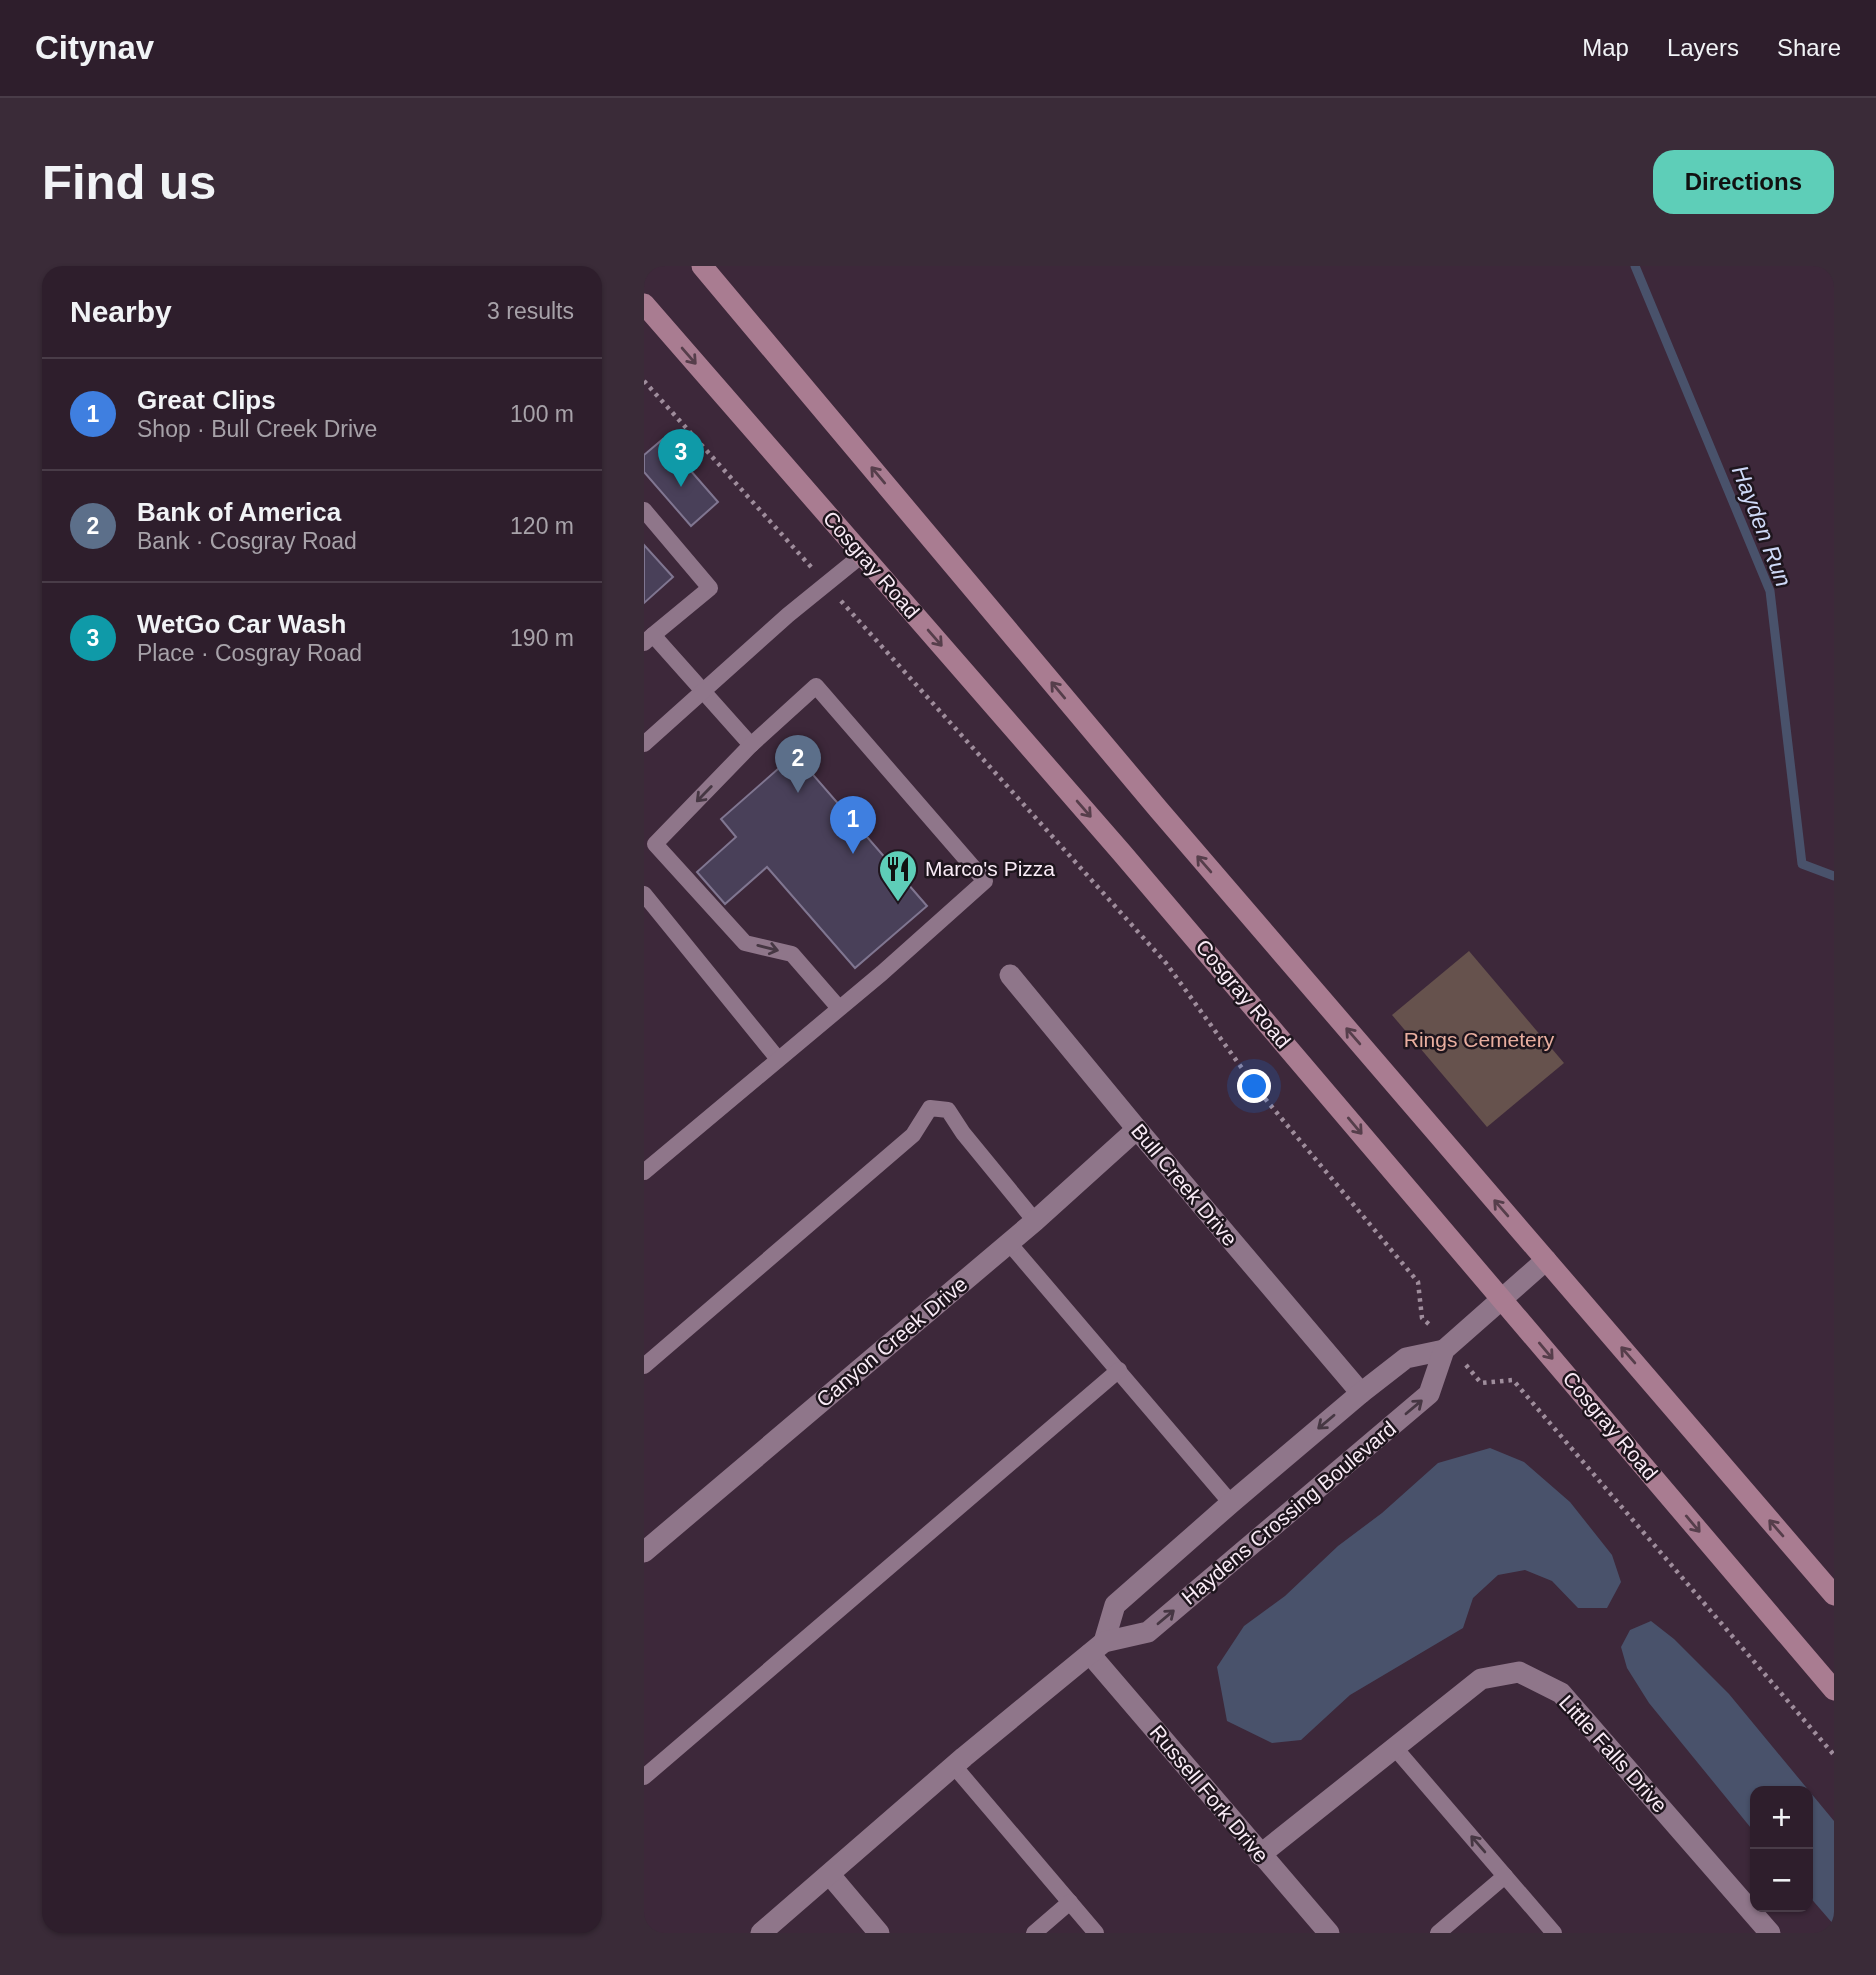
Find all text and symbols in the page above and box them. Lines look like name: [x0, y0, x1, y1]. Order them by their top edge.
text: Citynav: [35, 29, 154, 66]
text: Map: [1582, 34, 1629, 61]
text: Layers: [1667, 34, 1739, 61]
text: Share: [1777, 34, 1841, 61]
button: Directions: [1653, 150, 1834, 214]
text: Find us: [42, 155, 216, 209]
text: Nearby: [70, 295, 172, 328]
text: 3 results: [487, 298, 574, 324]
one-way arrow: [681, 346, 697, 364]
text: Great Clips: [137, 385, 276, 415]
text: 1: [87, 401, 99, 427]
text: 100 m: [510, 401, 574, 427]
text: Shop · Bull Creek Drive: [137, 416, 377, 442]
pin: 3: [658, 429, 704, 487]
water label: Hayden Run: [1727, 462, 1797, 590]
one-way arrow: [870, 467, 886, 485]
text: Bank of America: [137, 497, 341, 527]
street label: Cosgray Road: [819, 506, 924, 623]
text: 2: [87, 513, 99, 539]
text: 120 m: [510, 513, 574, 539]
text: Bank · Cosgray Road: [137, 528, 357, 554]
text: WetGo Car Wash: [137, 609, 346, 639]
text: 3: [87, 625, 99, 651]
text: 190 m: [510, 625, 574, 651]
one-way arrow: [927, 629, 943, 647]
text: Place · Cosgray Road: [137, 640, 362, 666]
one-way arrow: [1050, 681, 1066, 699]
pin: 2: [775, 735, 821, 793]
one-way arrow: [695, 785, 712, 802]
pin: 1: [830, 796, 876, 854]
one-way arrow: [1076, 800, 1092, 818]
restaurant icon: Marco's Pizza: [877, 848, 919, 903]
one-way arrow: [1196, 855, 1212, 873]
place label: Marco's Pizza: [925, 857, 1055, 880]
street label: Cosgray Road: [1191, 935, 1295, 1052]
one-way arrow: [756, 942, 779, 956]
one-way arrow: [1345, 1027, 1361, 1045]
park label: Rings Cemetery: [1404, 1028, 1555, 1051]
your location: [1237, 1069, 1271, 1103]
one-way arrow: [1347, 1117, 1363, 1135]
street label: Bull Creek Drive: [1127, 1119, 1242, 1250]
one-way arrow: [1493, 1200, 1509, 1218]
street label: Canyon Creek Drive: [812, 1272, 971, 1411]
one-way arrow: [1538, 1341, 1553, 1359]
one-way arrow: [1620, 1347, 1636, 1365]
street label: Cosgray Road: [1558, 1367, 1662, 1484]
one-way arrow: [1405, 1399, 1423, 1415]
one-way arrow: [1317, 1414, 1335, 1430]
street label: Haydens Crossing Boulevard: [1177, 1416, 1400, 1609]
one-way arrow: [1685, 1515, 1701, 1533]
one-way arrow: [1768, 1519, 1784, 1537]
one-way arrow: [1156, 1610, 1174, 1625]
street label: Little Falls Drive: [1555, 1690, 1672, 1817]
street label: Russell Fork Drive: [1145, 1721, 1273, 1867]
map controls: [1750, 1786, 1813, 1912]
button: +: [1750, 1786, 1813, 1849]
one-way arrow: [1470, 1835, 1486, 1853]
button: −: [1750, 1849, 1813, 1912]

